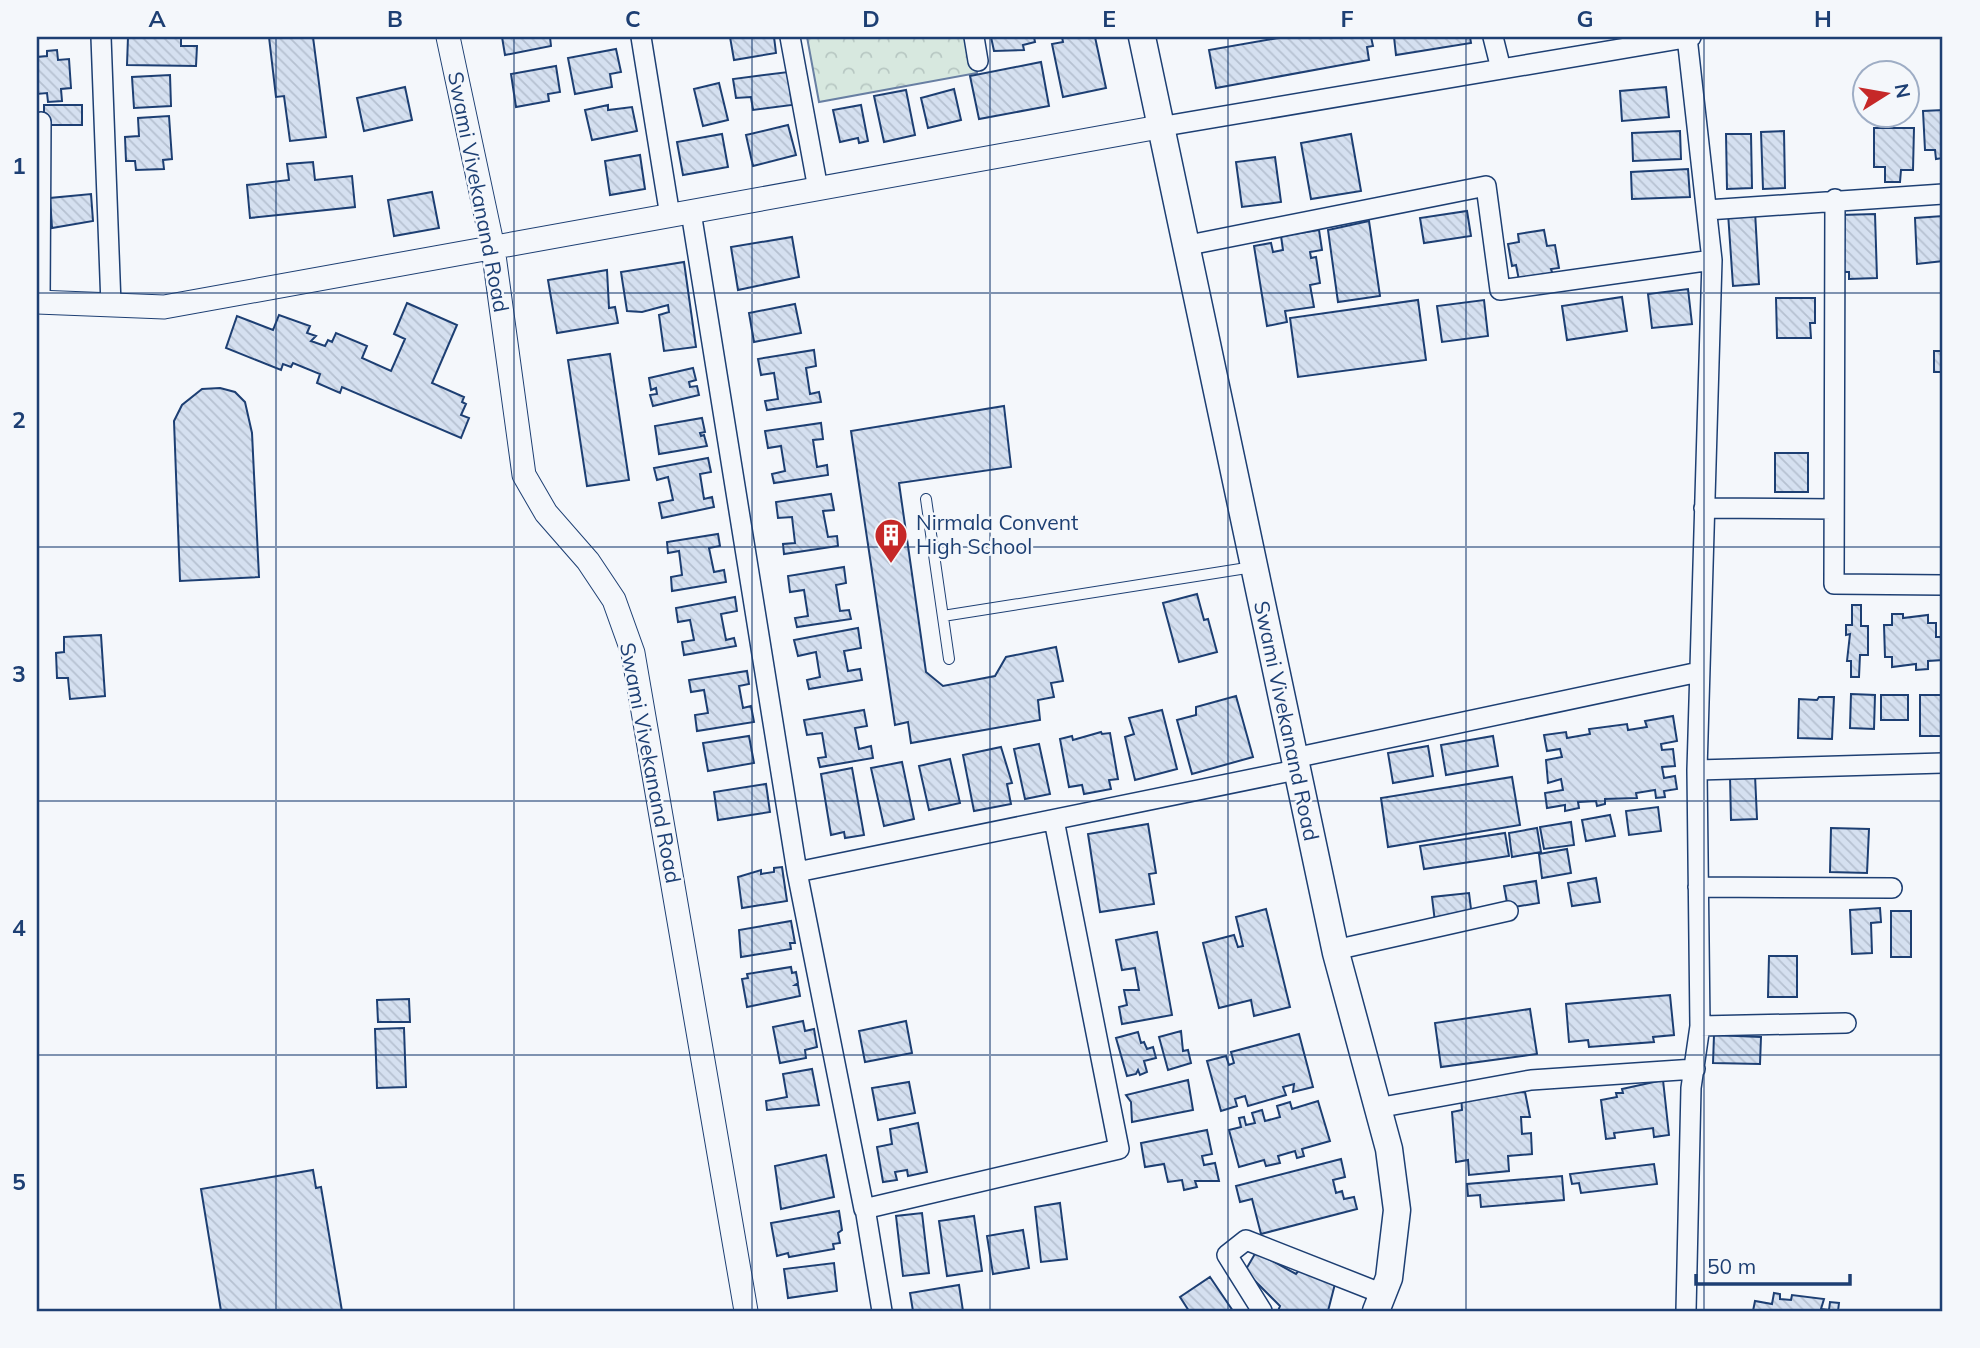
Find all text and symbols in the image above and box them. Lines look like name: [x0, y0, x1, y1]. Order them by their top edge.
text: A: [148, 4, 166, 33]
text: B: [387, 4, 403, 33]
text: C: [625, 4, 641, 33]
text: D: [862, 4, 880, 33]
text: E: [1102, 4, 1116, 33]
text: F: [1340, 4, 1354, 33]
text: G: [1576, 4, 1594, 33]
text: H: [1814, 4, 1832, 33]
north arrow: [1850, 60, 1920, 130]
street label: Swami Vivekanand Road: [443, 69, 515, 314]
text: N: [1890, 81, 1916, 100]
text: 1: [12, 151, 26, 180]
text: 2: [12, 405, 26, 434]
place label: Nirmala Convent High School: [916, 509, 1078, 559]
building icon: Nirmala Convent High School: [872, 516, 910, 565]
street label: Swami Vivekanand Road: [1249, 598, 1325, 843]
street label: Swami Vivekanand Road: [615, 640, 687, 885]
text: 3: [12, 659, 26, 688]
text: 4: [12, 913, 26, 942]
text: 5: [12, 1167, 26, 1196]
scale bar: [1696, 1243, 1850, 1287]
text: 50 m: [1707, 1253, 1756, 1279]

